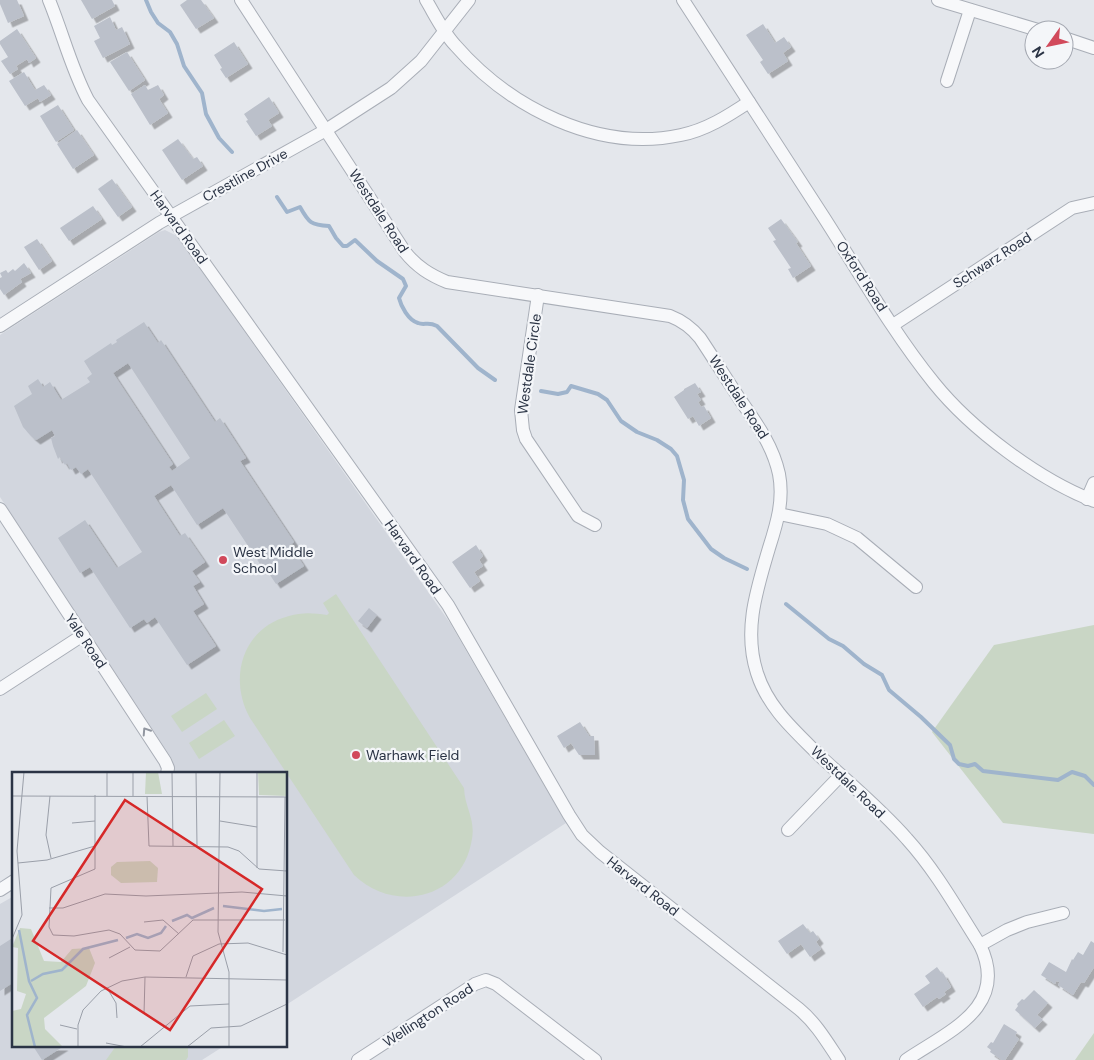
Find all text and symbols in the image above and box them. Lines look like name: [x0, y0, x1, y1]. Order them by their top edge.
north arrow: [1024, 20, 1074, 70]
text: N: [1028, 43, 1048, 61]
street label: Crestline Drive: [199, 144, 291, 206]
street label: Westdale Road: [345, 166, 413, 256]
street label: Harvard Road: [146, 187, 212, 267]
street label: Schwarz Road: [949, 228, 1035, 292]
street label: Oxford Road: [833, 237, 891, 315]
street label: Westdale Circle: [513, 313, 545, 415]
street label: Westdale Road: [705, 352, 773, 442]
street label: Harvard Road: [381, 516, 445, 598]
place label: West Middle School: [233, 543, 314, 577]
marker: West Middle School: [217, 554, 229, 566]
street label: Yale Road: [61, 610, 111, 672]
one-way arrow: [143, 727, 152, 737]
street label: Westdale Road: [807, 742, 889, 822]
place label: Warhawk Field: [366, 746, 459, 764]
marker: Warhawk Field: [350, 749, 362, 761]
inset map: [12, 772, 288, 1048]
street label: Harvard Road: [603, 852, 683, 920]
street label: Wellington Road: [379, 979, 477, 1051]

